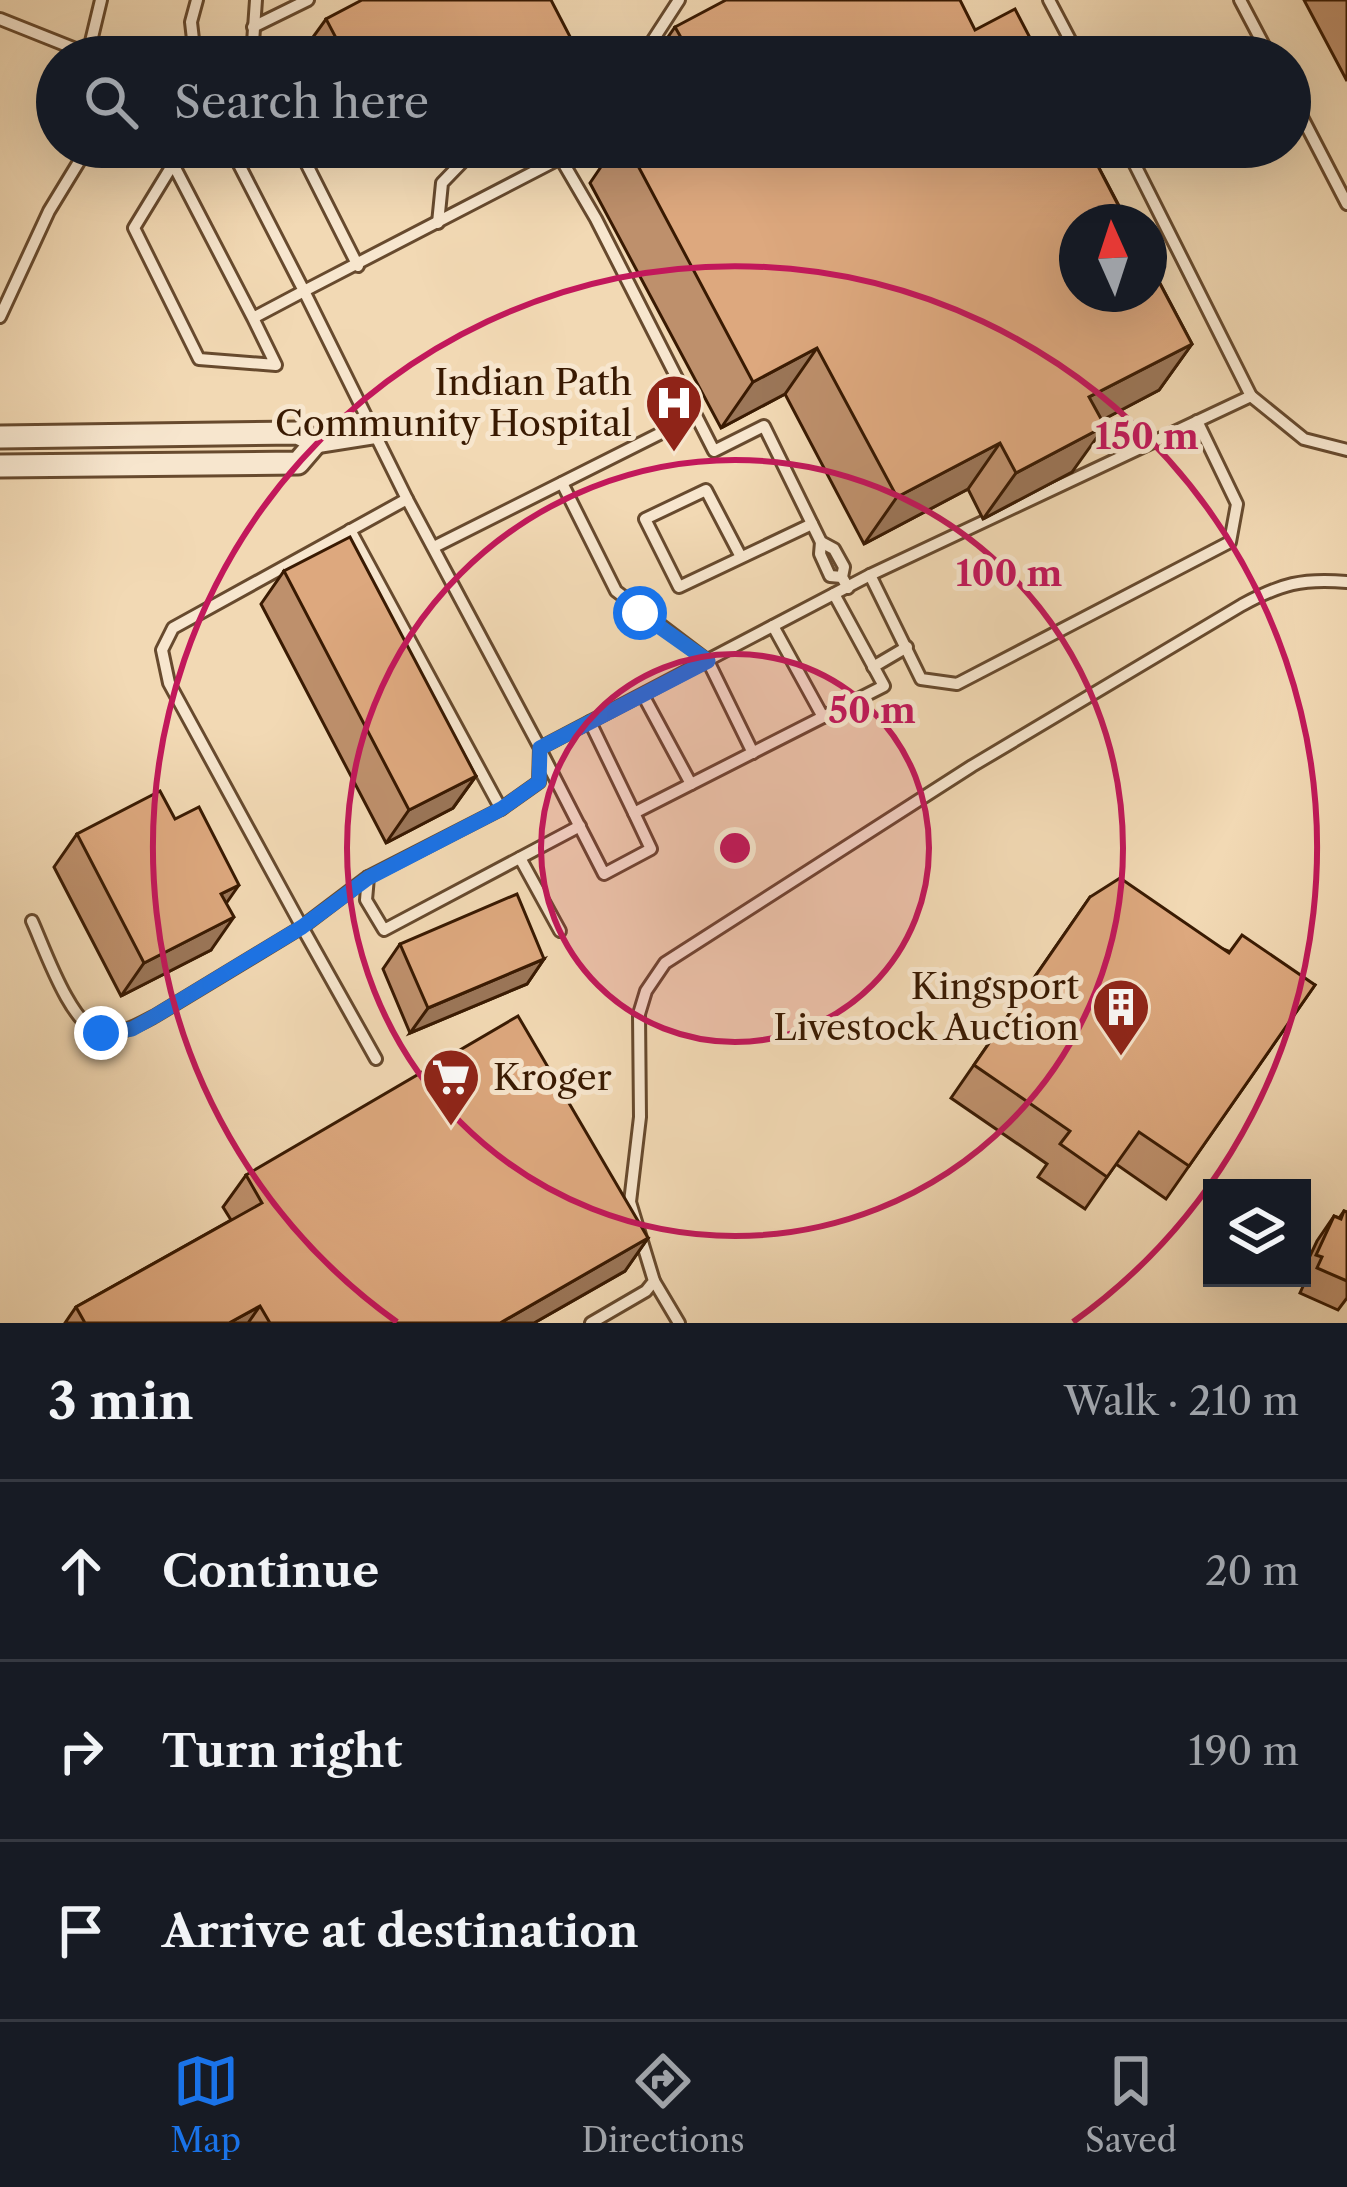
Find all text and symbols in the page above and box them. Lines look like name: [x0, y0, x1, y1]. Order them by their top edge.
search box: [36, 36, 1311, 168]
icon: search: [78, 69, 144, 135]
text: Search here: [174, 74, 429, 130]
north arrow: [1059, 204, 1167, 312]
place label: Indian Path Community Hospital: [275, 360, 632, 445]
hospital icon: Indian Path Community Hospital: [643, 372, 705, 454]
text: 150 m: [1095, 414, 1199, 458]
text: 100 m: [956, 551, 1062, 595]
route start: [613, 586, 667, 640]
text: 50 m: [828, 688, 916, 732]
centre of rings: [714, 827, 756, 869]
place label: Kingsport Livestock Auction: [773, 964, 1079, 1049]
building icon: Kingsport Livestock Auction: [1090, 976, 1152, 1058]
route end: [74, 1006, 128, 1060]
supermarket icon: Kroger: [420, 1046, 482, 1128]
place label: Kroger: [493, 1055, 612, 1099]
map controls: [1203, 1179, 1311, 1287]
button: layers: [1203, 1179, 1311, 1287]
text: 3 min: [48, 1370, 194, 1432]
text: Walk · 210 m: [1064, 1377, 1299, 1425]
icon: ahead: [48, 1538, 114, 1604]
text: Continue: [162, 1543, 379, 1599]
text: 20 m: [1205, 1547, 1299, 1595]
icon: right: [48, 1718, 114, 1784]
text: Turn right: [162, 1723, 402, 1779]
text: 190 m: [1188, 1727, 1299, 1775]
icon: arrive: [48, 1898, 114, 1964]
text: Arrive at destination: [162, 1903, 639, 1959]
tab: Map: [170, 2048, 241, 2161]
tab: Directions: [582, 2048, 745, 2161]
tab: Saved: [1085, 2048, 1177, 2161]

